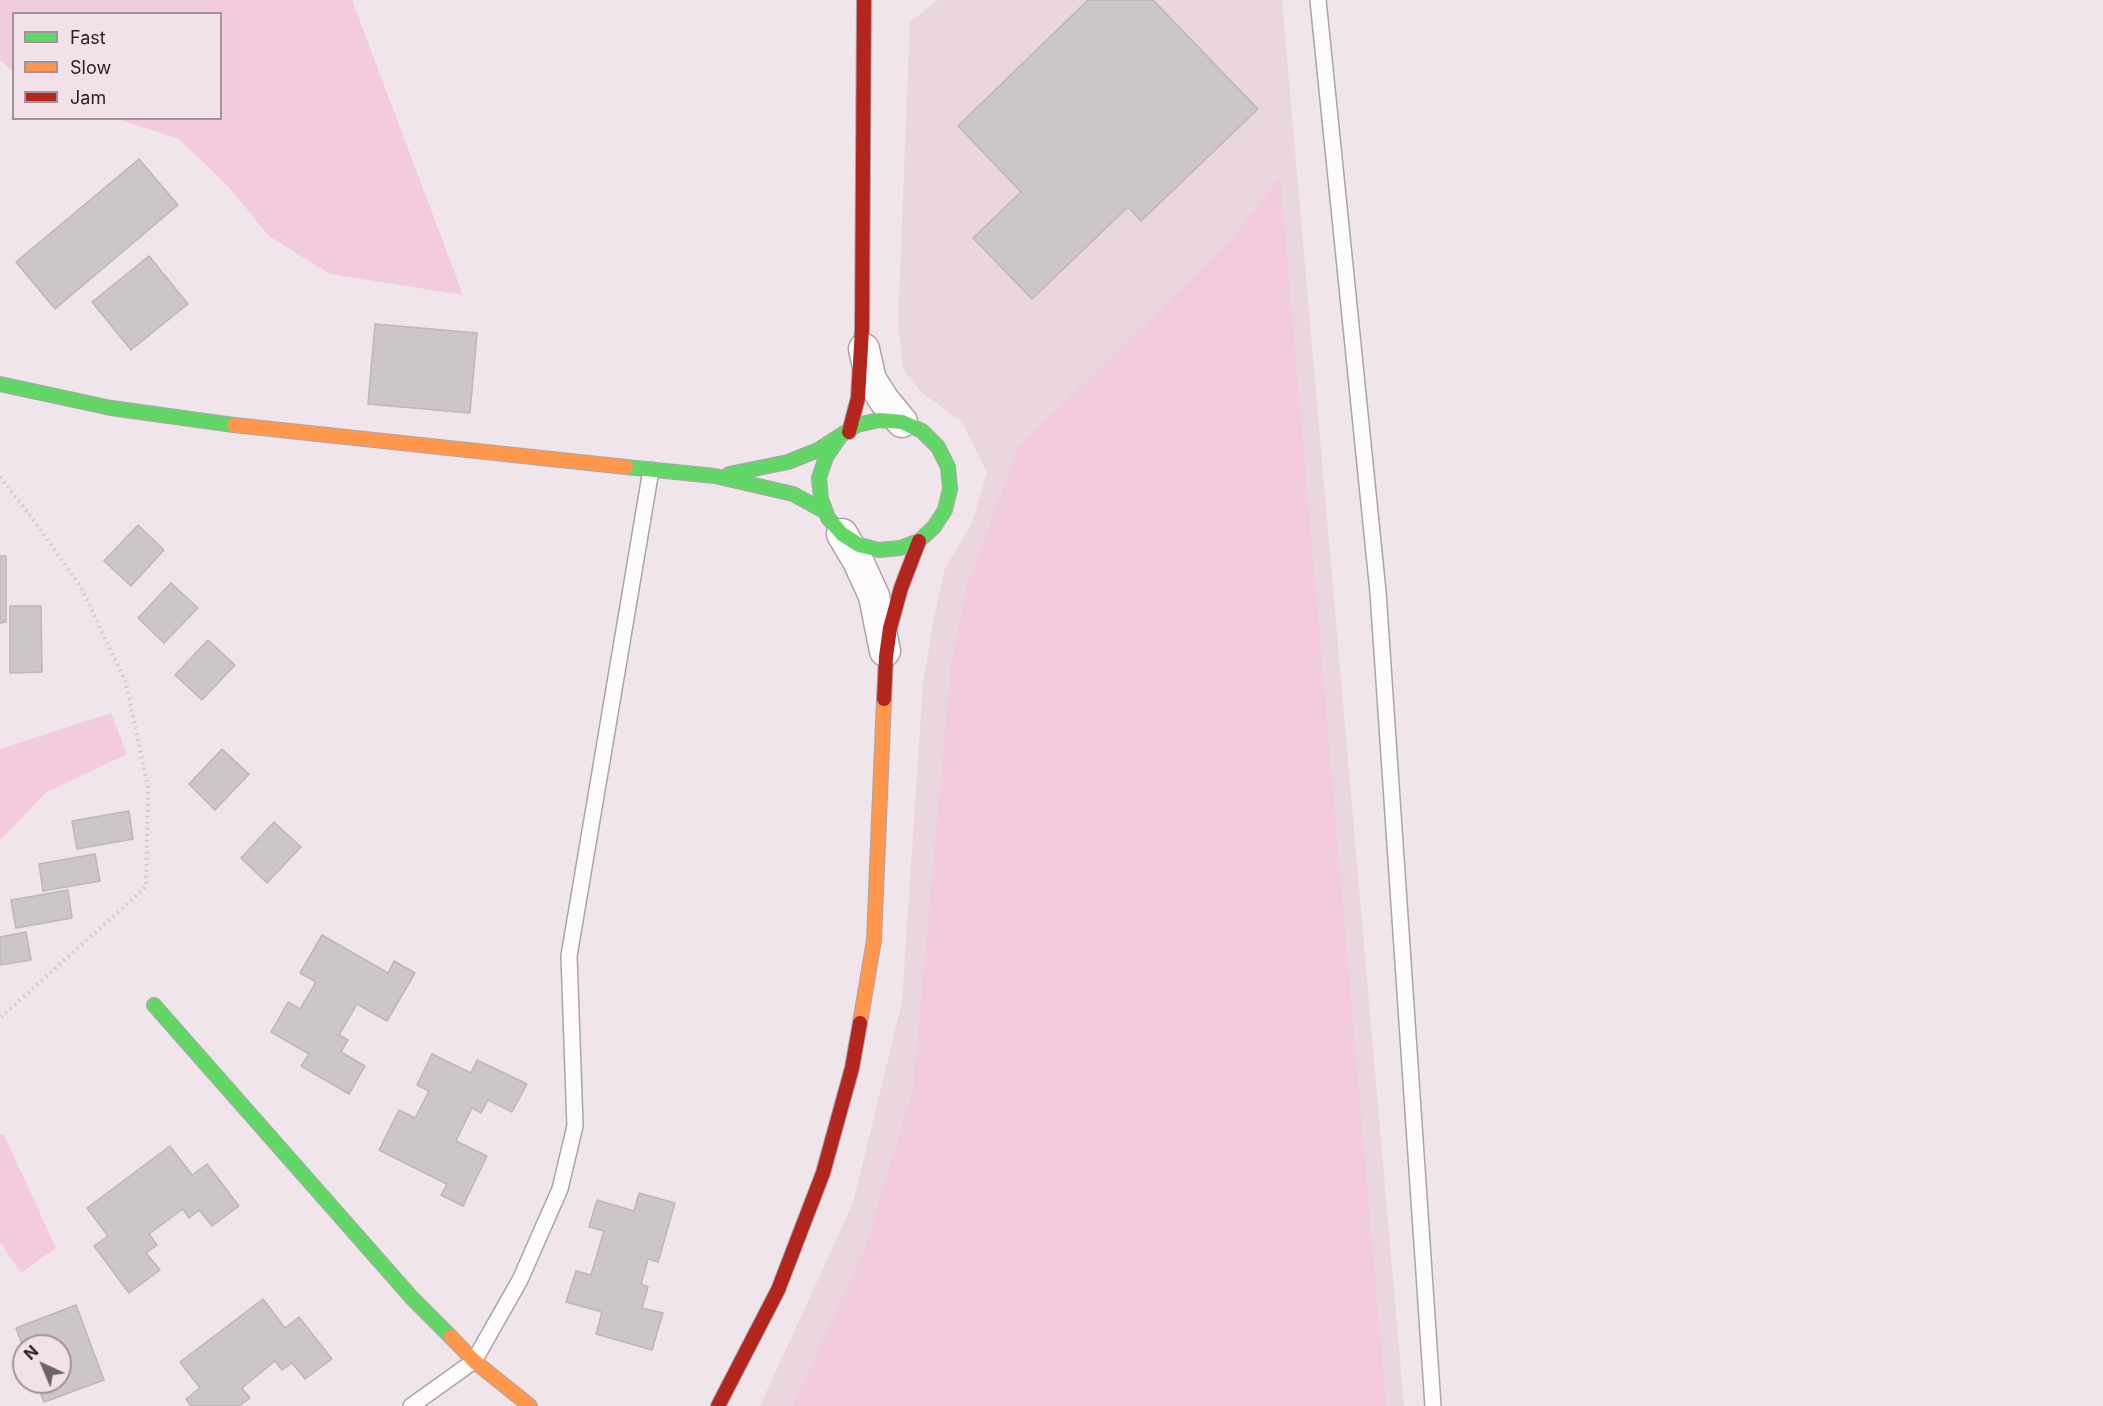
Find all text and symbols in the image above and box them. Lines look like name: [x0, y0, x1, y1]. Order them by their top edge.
legend: [12, 12, 222, 120]
text: Fast: [70, 27, 106, 48]
text: Slow: [70, 57, 111, 78]
text: Jam: [70, 87, 106, 108]
north arrow: [12, 1334, 72, 1394]
text: N: [20, 1341, 42, 1364]

